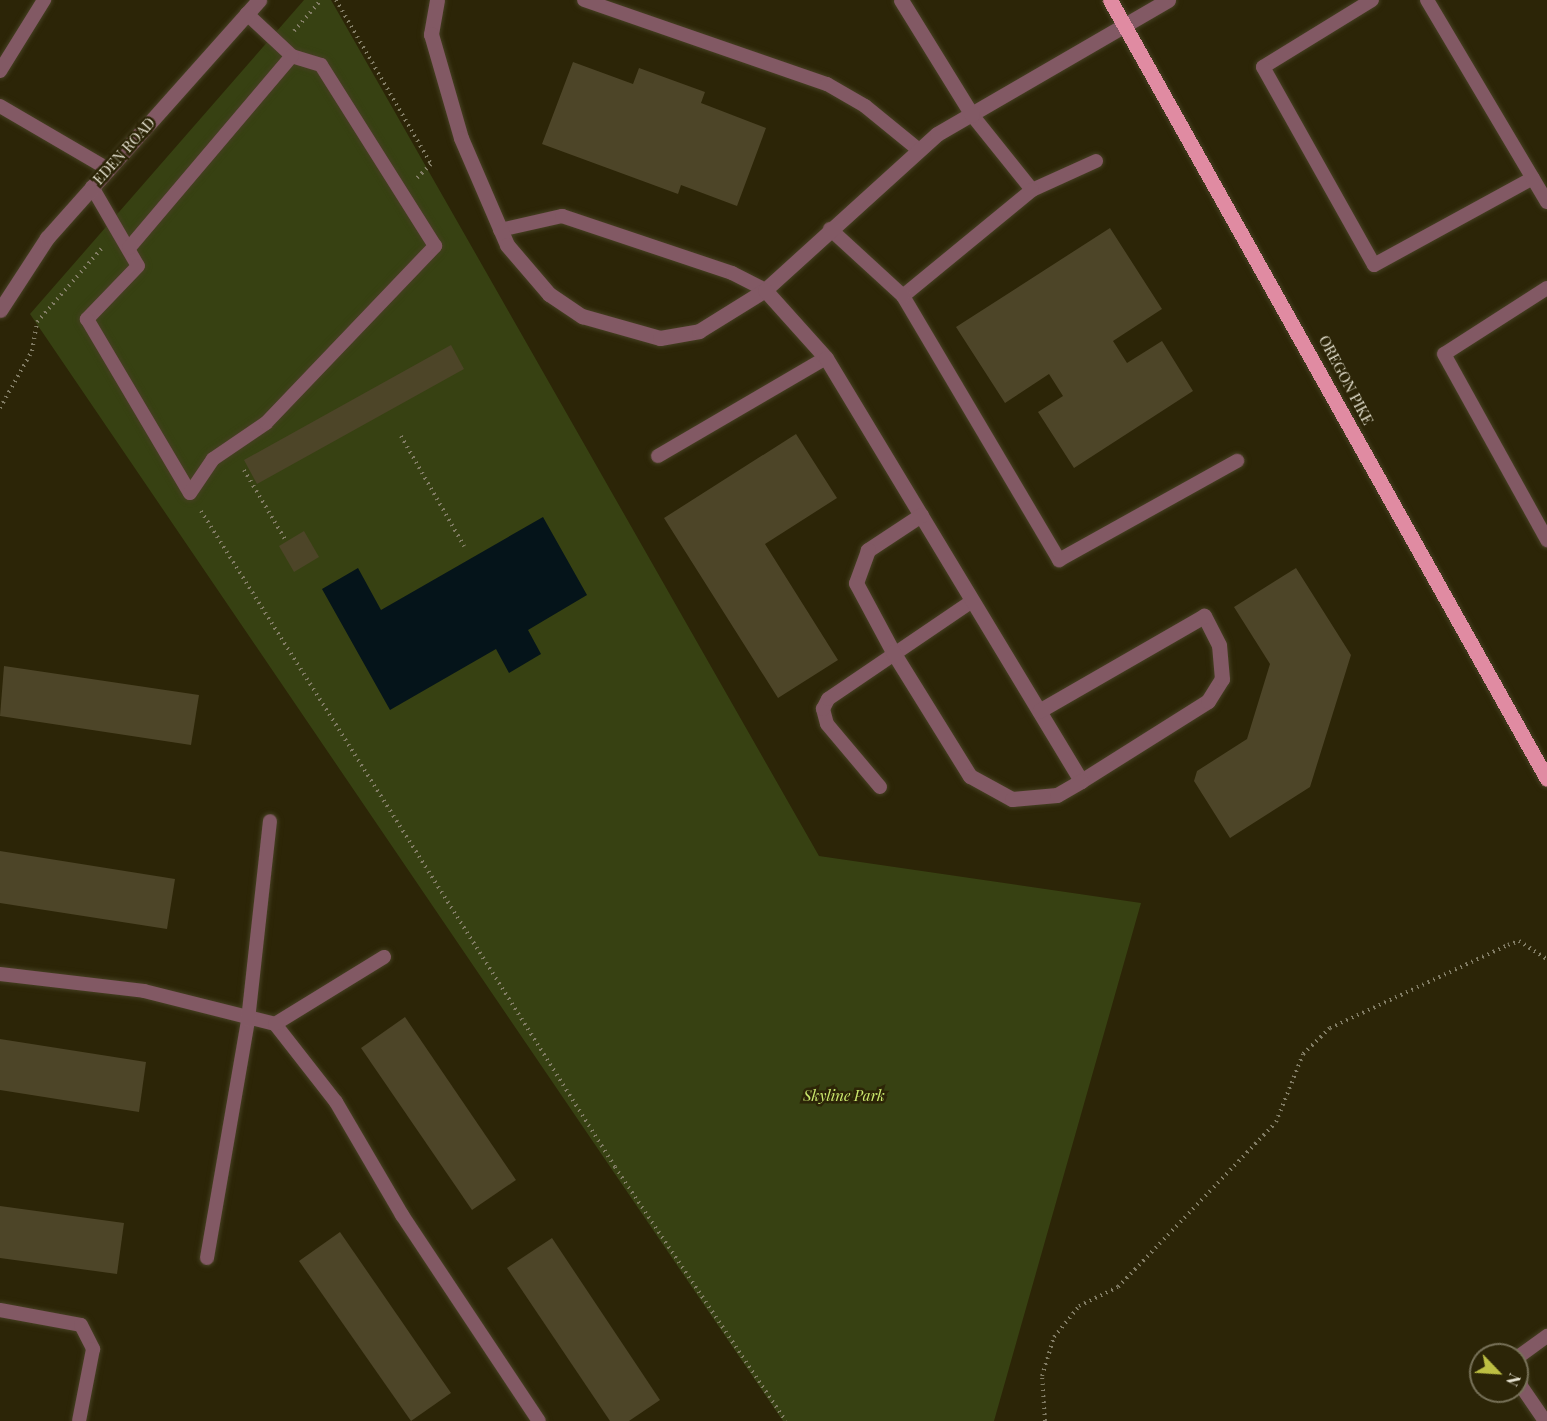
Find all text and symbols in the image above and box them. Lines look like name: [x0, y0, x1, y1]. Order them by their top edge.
street label: EDEN ROAD: [89, 114, 159, 188]
street label: OREGON PIKE: [1315, 332, 1377, 428]
park label: Skyline Park: [803, 1087, 885, 1105]
north arrow: [1469, 1343, 1529, 1403]
text: N: [1502, 1370, 1526, 1390]

